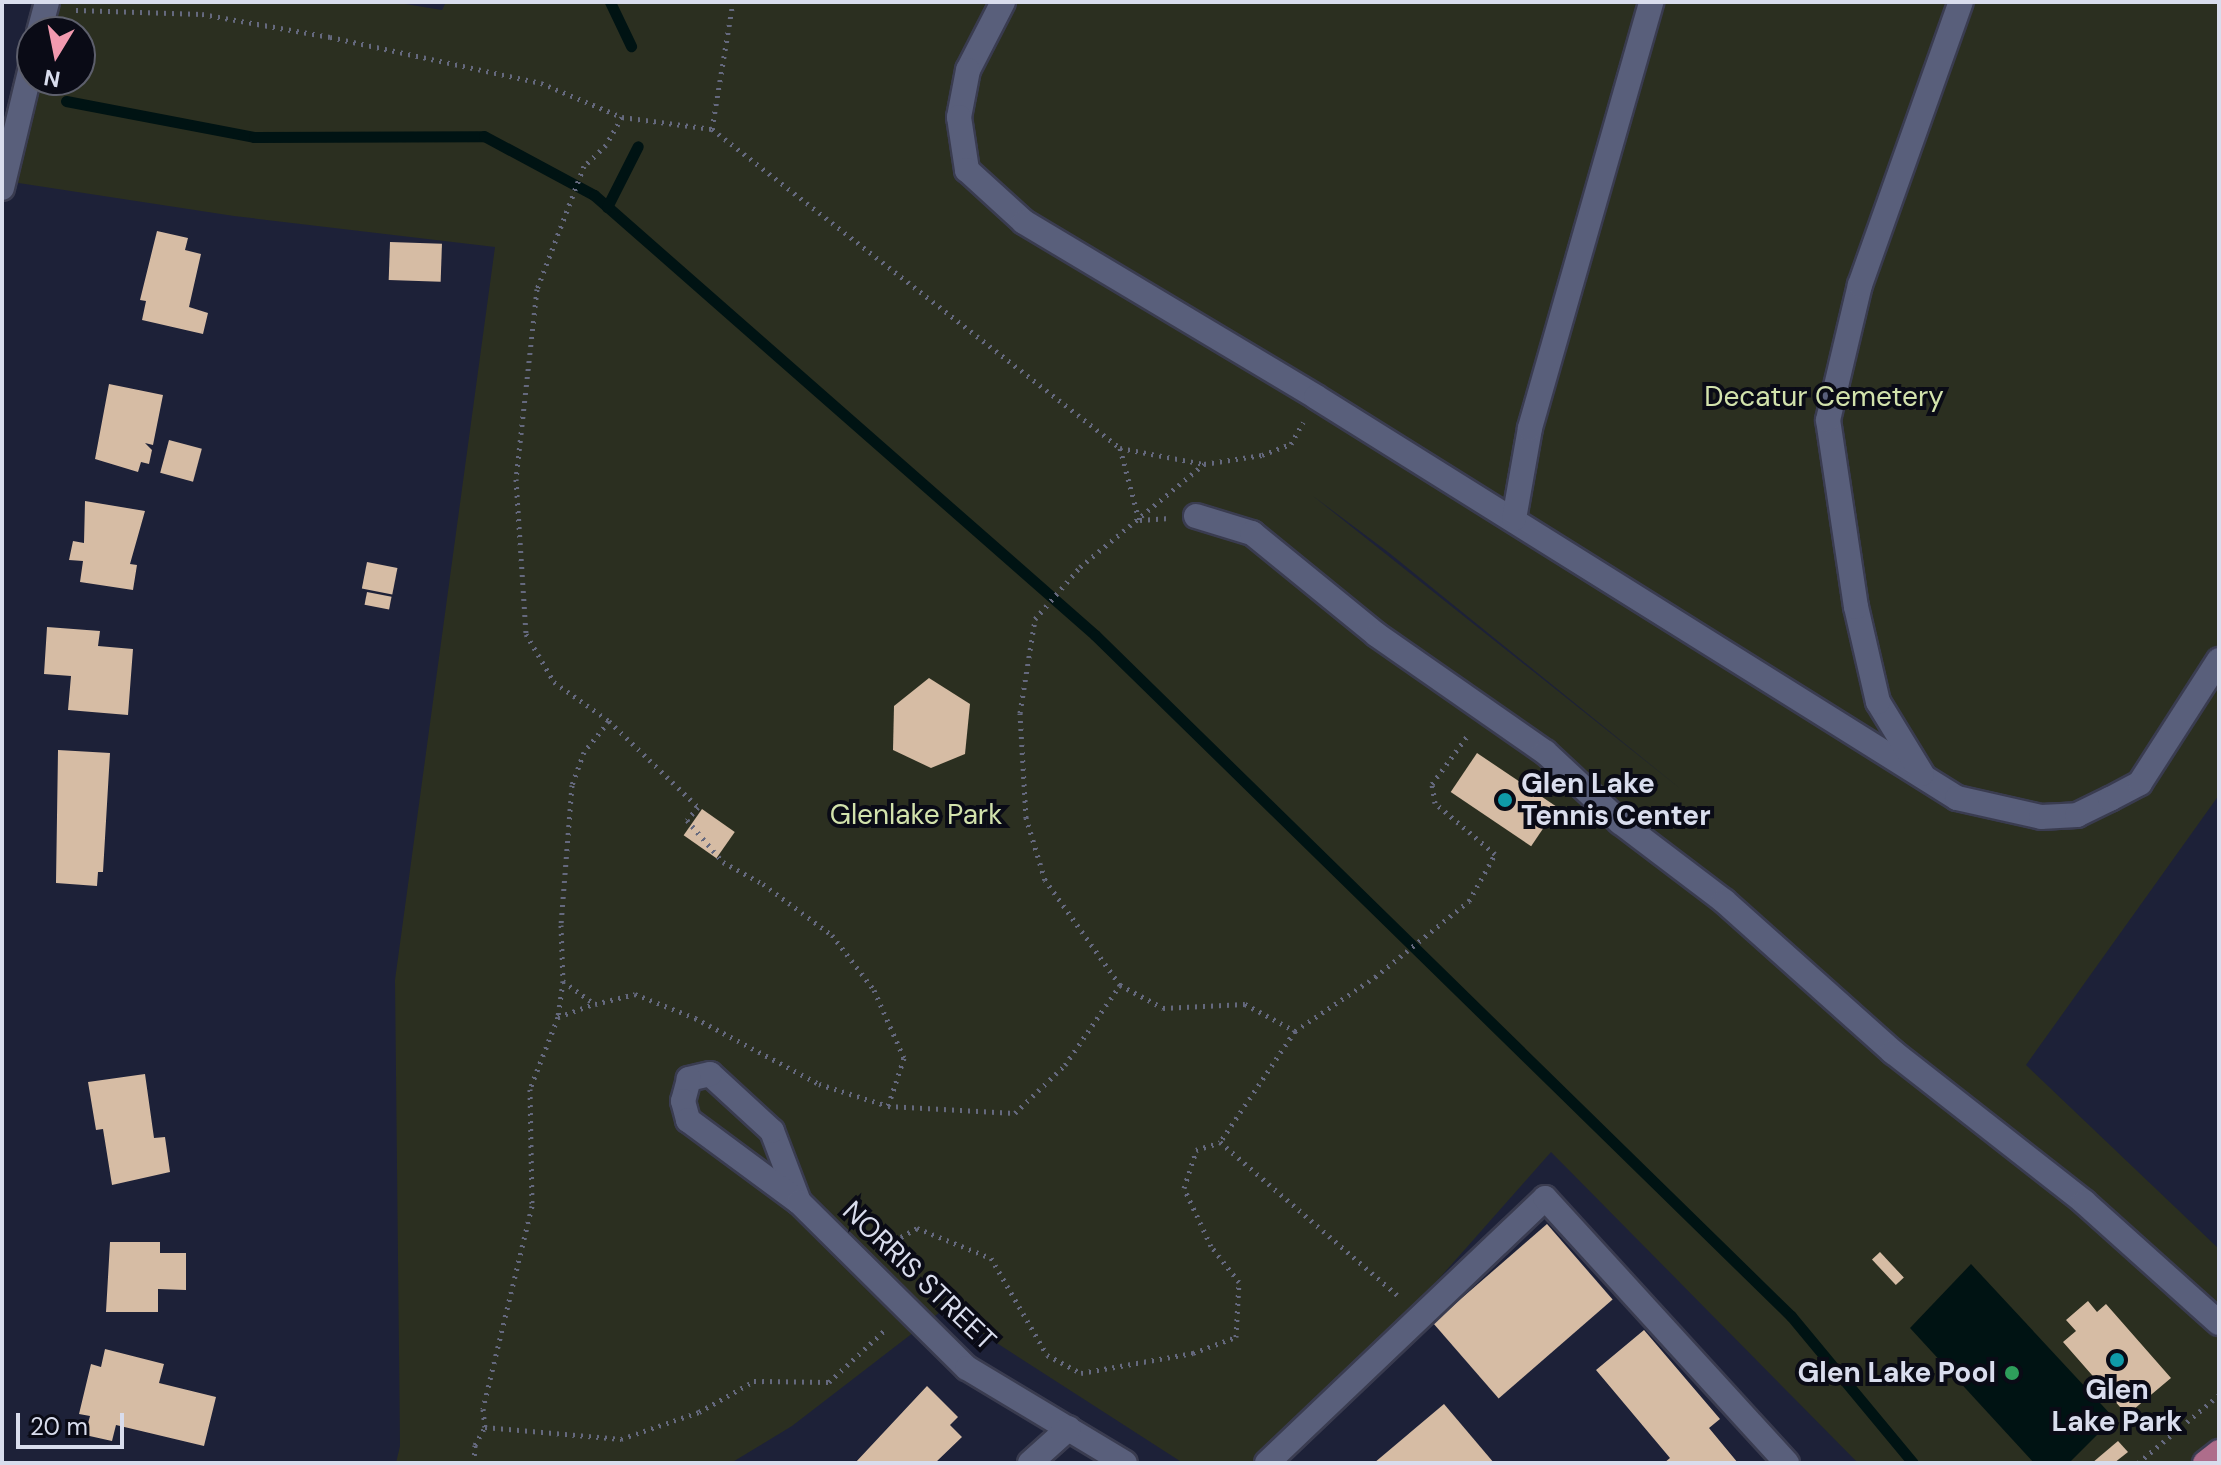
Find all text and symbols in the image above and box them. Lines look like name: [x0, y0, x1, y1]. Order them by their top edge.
north arrow: [16, 16, 96, 96]
text: N: [42, 62, 63, 94]
park label: Decatur Cemetery: [1704, 380, 1944, 414]
place label: Glen Lake Tennis Center: [1521, 767, 1711, 833]
marker: Glen Lake Tennis Center: [1496, 791, 1514, 809]
park label: Glenlake Park: [830, 798, 1002, 832]
street label: NORRIS STREET: [835, 1194, 1003, 1358]
marker: Glen Lake Park: [2108, 1351, 2126, 1369]
place label: Glen Lake Pool: [1797, 1356, 1996, 1390]
marker: Glen Lake Pool: [2003, 1364, 2021, 1382]
place label: Glen Lake Park: [2052, 1373, 2182, 1439]
scale bar: [20, 1397, 128, 1447]
text: 20 m: [30, 1411, 88, 1442]

